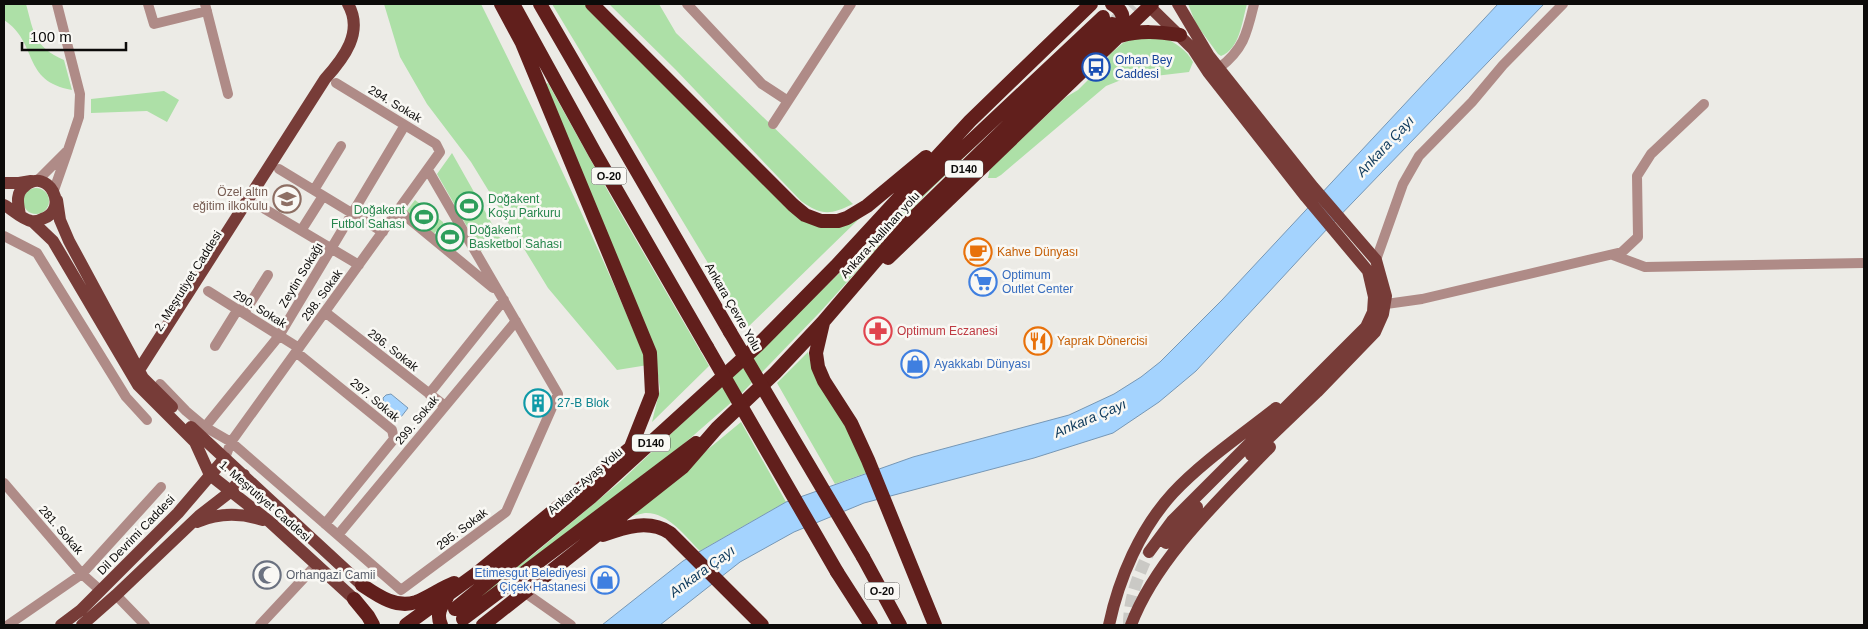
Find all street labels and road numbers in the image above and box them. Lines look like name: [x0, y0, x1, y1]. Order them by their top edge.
street label: 294. Sokak: [366, 83, 425, 126]
road number: D140: [945, 160, 983, 178]
road number: O-20: [592, 168, 626, 185]
street label: Ankara-Nallıhan yolu: [838, 189, 922, 281]
street label: 2. Meşrutiyet Caddesi: [151, 228, 225, 334]
street label: Zeytin Sokağı: [276, 240, 326, 310]
street label: Ankara Çevre Yolu: [702, 260, 764, 354]
street label: 298. Sokak: [299, 266, 346, 323]
street label: 290. Sokak: [231, 287, 290, 331]
street label: 296. Sokak: [365, 326, 422, 375]
street label: 297. Sokak: [348, 375, 403, 425]
street label: 299. Sokak: [392, 392, 442, 447]
road number: D140: [632, 434, 670, 452]
street label: Ankara-Ayaş Yolu: [545, 445, 625, 517]
street label: 1. Meşrutiyet Caddesi: [217, 458, 313, 544]
street label: Dil Devrimi Caddesi: [94, 492, 178, 578]
street label: 281. Sokak: [36, 503, 87, 558]
street label: 295. Sokak: [434, 505, 491, 553]
road number: O-20: [864, 582, 900, 600]

